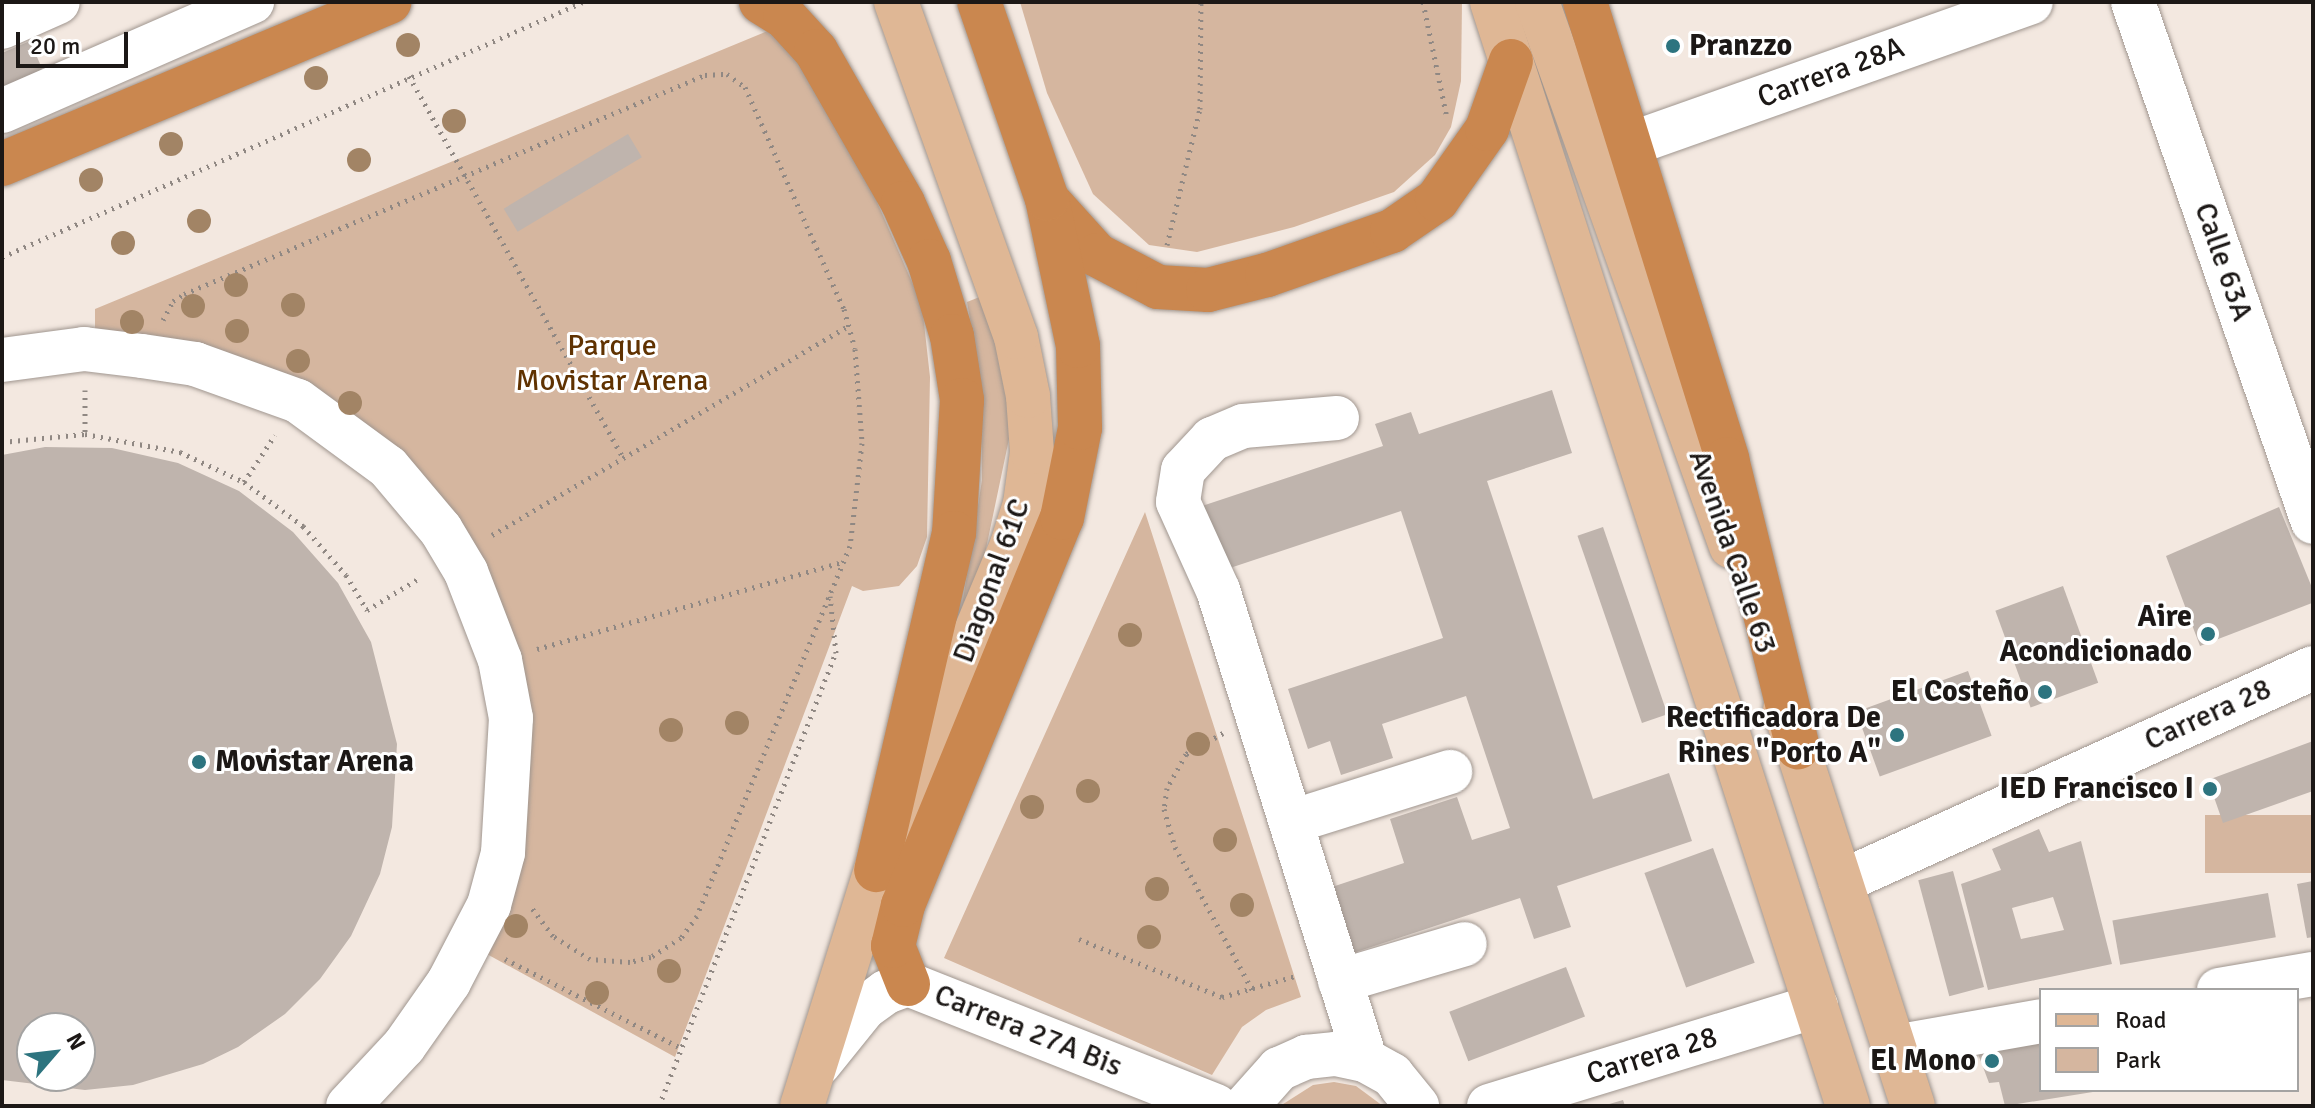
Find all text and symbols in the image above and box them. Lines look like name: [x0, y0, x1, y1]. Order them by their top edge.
scale bar: [20, 16, 132, 66]
place label: Pranzzo: [1689, 28, 1792, 64]
street label: Carrera 28A: [1753, 30, 1909, 116]
text: 20 m: [30, 31, 80, 61]
marker: Pranzzo: [1664, 37, 1682, 55]
street label: Calle 63A: [2186, 198, 2260, 326]
park label: Parque Movistar Arena: [516, 328, 708, 398]
street label: Avenida Calle 63: [1680, 446, 1784, 658]
street label: Diagonal 61C: [946, 494, 1038, 668]
place label: Aire Acondicionado: [1999, 599, 2192, 670]
marker: Aire Acondicionado: [2199, 625, 2217, 643]
street label: Carrera 28: [2139, 671, 2277, 759]
place label: El Costeño: [1891, 674, 2029, 710]
marker: El Costeño: [2036, 683, 2054, 701]
place label: Rectificadora De Rines "Porto A": [1666, 700, 1881, 770]
marker: Rectificadora De Rines "Porto A": [1888, 726, 1906, 744]
place label: Movistar Arena: [215, 744, 414, 780]
marker: Movistar Arena: [190, 753, 208, 771]
place label: IED Francisco I: [1999, 771, 2194, 807]
marker: IED Francisco I: [2201, 780, 2219, 798]
street label: Carrera 27A Bis: [929, 977, 1127, 1085]
legend: [2039, 988, 2299, 1092]
text: Road: [2115, 1005, 2166, 1035]
north arrow: [16, 1012, 96, 1092]
street label: Carrera 28: [1582, 1019, 1722, 1093]
text: N: [60, 1028, 91, 1055]
place label: El Mono: [1870, 1043, 1976, 1079]
text: Park: [2115, 1045, 2161, 1075]
marker: El Mono: [1983, 1052, 2001, 1070]

